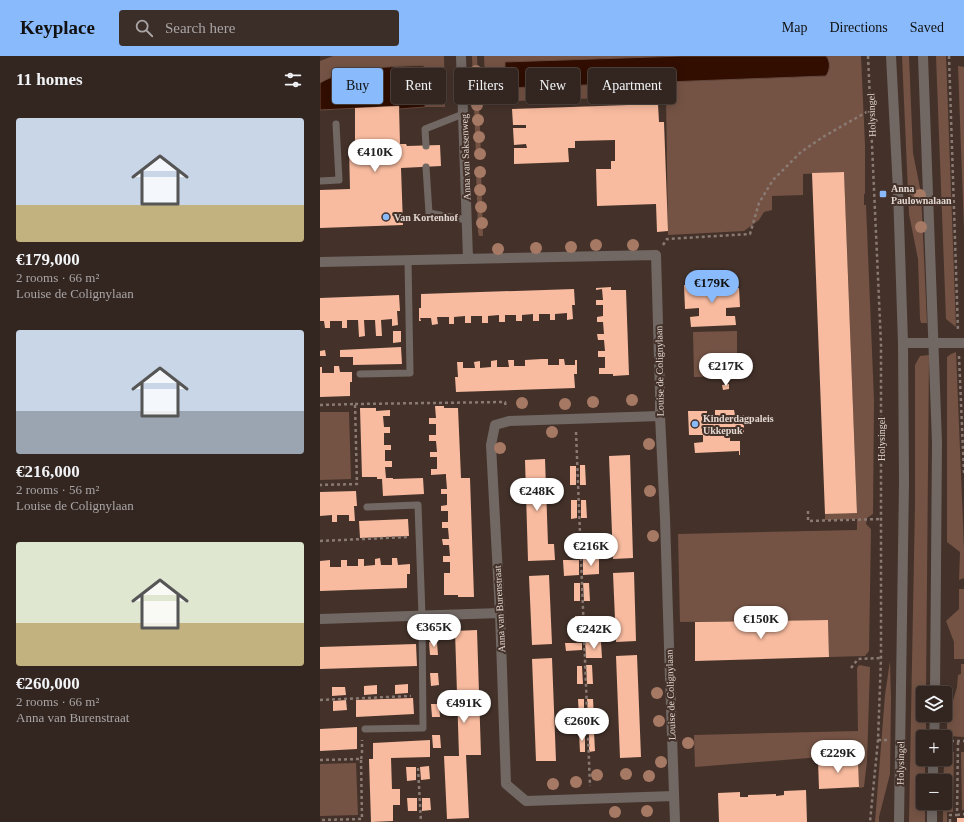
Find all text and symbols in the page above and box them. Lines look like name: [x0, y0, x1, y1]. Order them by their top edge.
search box: [119, 10, 399, 46]
text: Keyplace: [20, 17, 95, 38]
icon: search: [133, 17, 155, 39]
text: Search here: [165, 20, 235, 36]
text: Map: [782, 20, 807, 35]
text: Directions: [829, 20, 888, 35]
text: Saved: [910, 20, 944, 35]
chip: Buy: [332, 68, 383, 104]
chip: Rent: [391, 68, 446, 104]
chip: Filters: [454, 68, 518, 104]
chip: New: [526, 68, 580, 104]
chip: Apartment: [588, 68, 676, 104]
icon: filters: [282, 69, 304, 91]
text: 11 homes: [16, 70, 83, 89]
street label: Holysingel: [865, 93, 878, 137]
street label: Anna van Saksenweg: [459, 114, 472, 200]
pin: €410K: [347, 139, 403, 173]
icon: home: [124, 144, 196, 216]
text: €410K: [357, 144, 393, 159]
place label: Anna Paulownalaan: [891, 183, 952, 206]
marker: Anna Paulownalaan: [878, 189, 888, 199]
marker: Van Kortenhof: [381, 212, 391, 222]
place label: Van Kortenhof: [394, 212, 458, 223]
text: €179,000: [16, 250, 80, 269]
text: 2 rooms · 66 m²: [16, 270, 99, 285]
pin: €179K: [684, 270, 740, 304]
text: €179K: [694, 275, 730, 290]
text: Louise de Colignylaan: [16, 286, 134, 301]
street label: Louise de Colignylaan: [653, 326, 666, 416]
pin: €217K: [698, 353, 754, 387]
icon: home: [124, 356, 196, 428]
text: €217K: [708, 358, 744, 373]
place label: Kinderdagpaleis Ukkepuk: [703, 413, 774, 436]
street label: Holysingel: [876, 417, 887, 461]
marker: Kinderdagpaleis Ukkepuk: [690, 419, 700, 429]
text: €216,000: [16, 462, 80, 481]
pin: €248K: [509, 478, 565, 512]
text: 2 rooms · 56 m²: [16, 482, 99, 497]
text: €248K: [519, 483, 555, 498]
text: Louise de Colignylaan: [16, 498, 134, 513]
pin: €216K: [563, 533, 619, 567]
text: €216K: [573, 538, 609, 553]
street label: Anna van Burenstraat: [492, 565, 507, 653]
icon: home: [124, 568, 196, 640]
pin: €150K: [733, 606, 789, 640]
text: €150K: [743, 611, 779, 626]
pin: €365K: [406, 614, 462, 648]
pin: €242K: [566, 616, 622, 650]
text: €365K: [416, 619, 452, 634]
text: €242K: [576, 621, 612, 636]
street label: Louise de Colignylaan: [663, 650, 678, 740]
text: €260,000: [16, 674, 80, 693]
map controls: [916, 686, 952, 810]
button: layers: [916, 686, 952, 722]
pin: €491K: [436, 690, 492, 724]
text: 2 rooms · 66 m²: [16, 694, 99, 709]
text: €491K: [446, 695, 482, 710]
pin: €260K: [554, 708, 610, 742]
text: Anna van Burenstraat: [16, 710, 129, 725]
text: €260K: [564, 713, 600, 728]
button: +: [916, 730, 952, 766]
pin: €229K: [810, 740, 866, 774]
street label: Holysingel: [895, 741, 906, 785]
text: €229K: [820, 745, 856, 760]
button: −: [916, 774, 952, 810]

